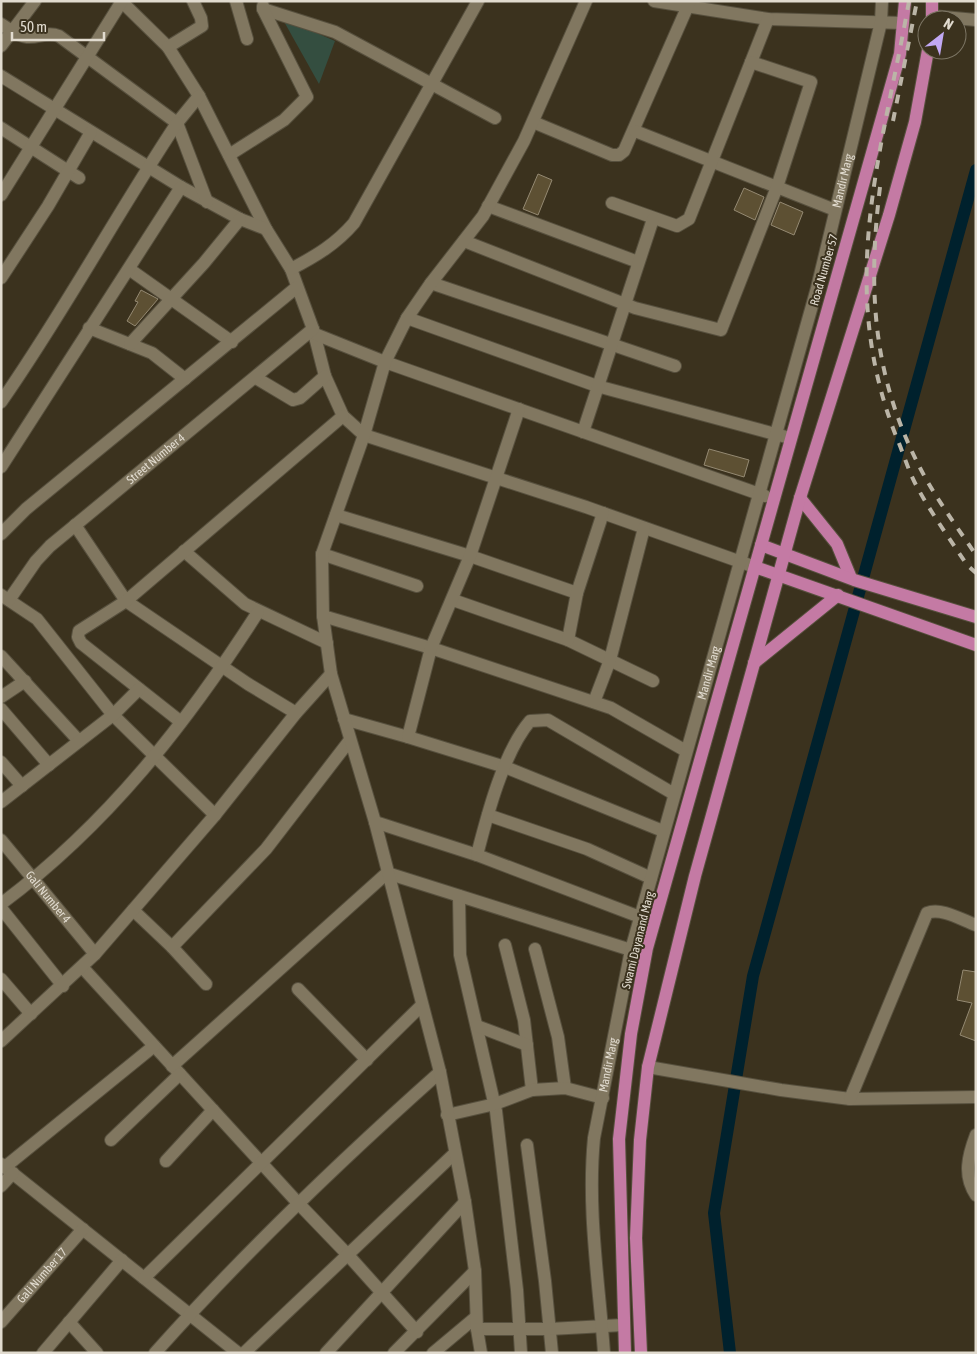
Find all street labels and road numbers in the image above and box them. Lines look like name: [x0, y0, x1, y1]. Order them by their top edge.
street label: Mandir Marg: [830, 152, 856, 209]
street label: Road Number 57: [807, 232, 841, 307]
street label: Street Number 4: [124, 430, 188, 487]
street label: Mandir Marg: [695, 644, 723, 701]
street label: Gali Number 4: [23, 868, 74, 926]
street label: Swami Dayanand Marg: [619, 889, 657, 990]
street label: Mandir Marg: [596, 1036, 621, 1093]
street label: Gali Number 17: [14, 1245, 70, 1306]

